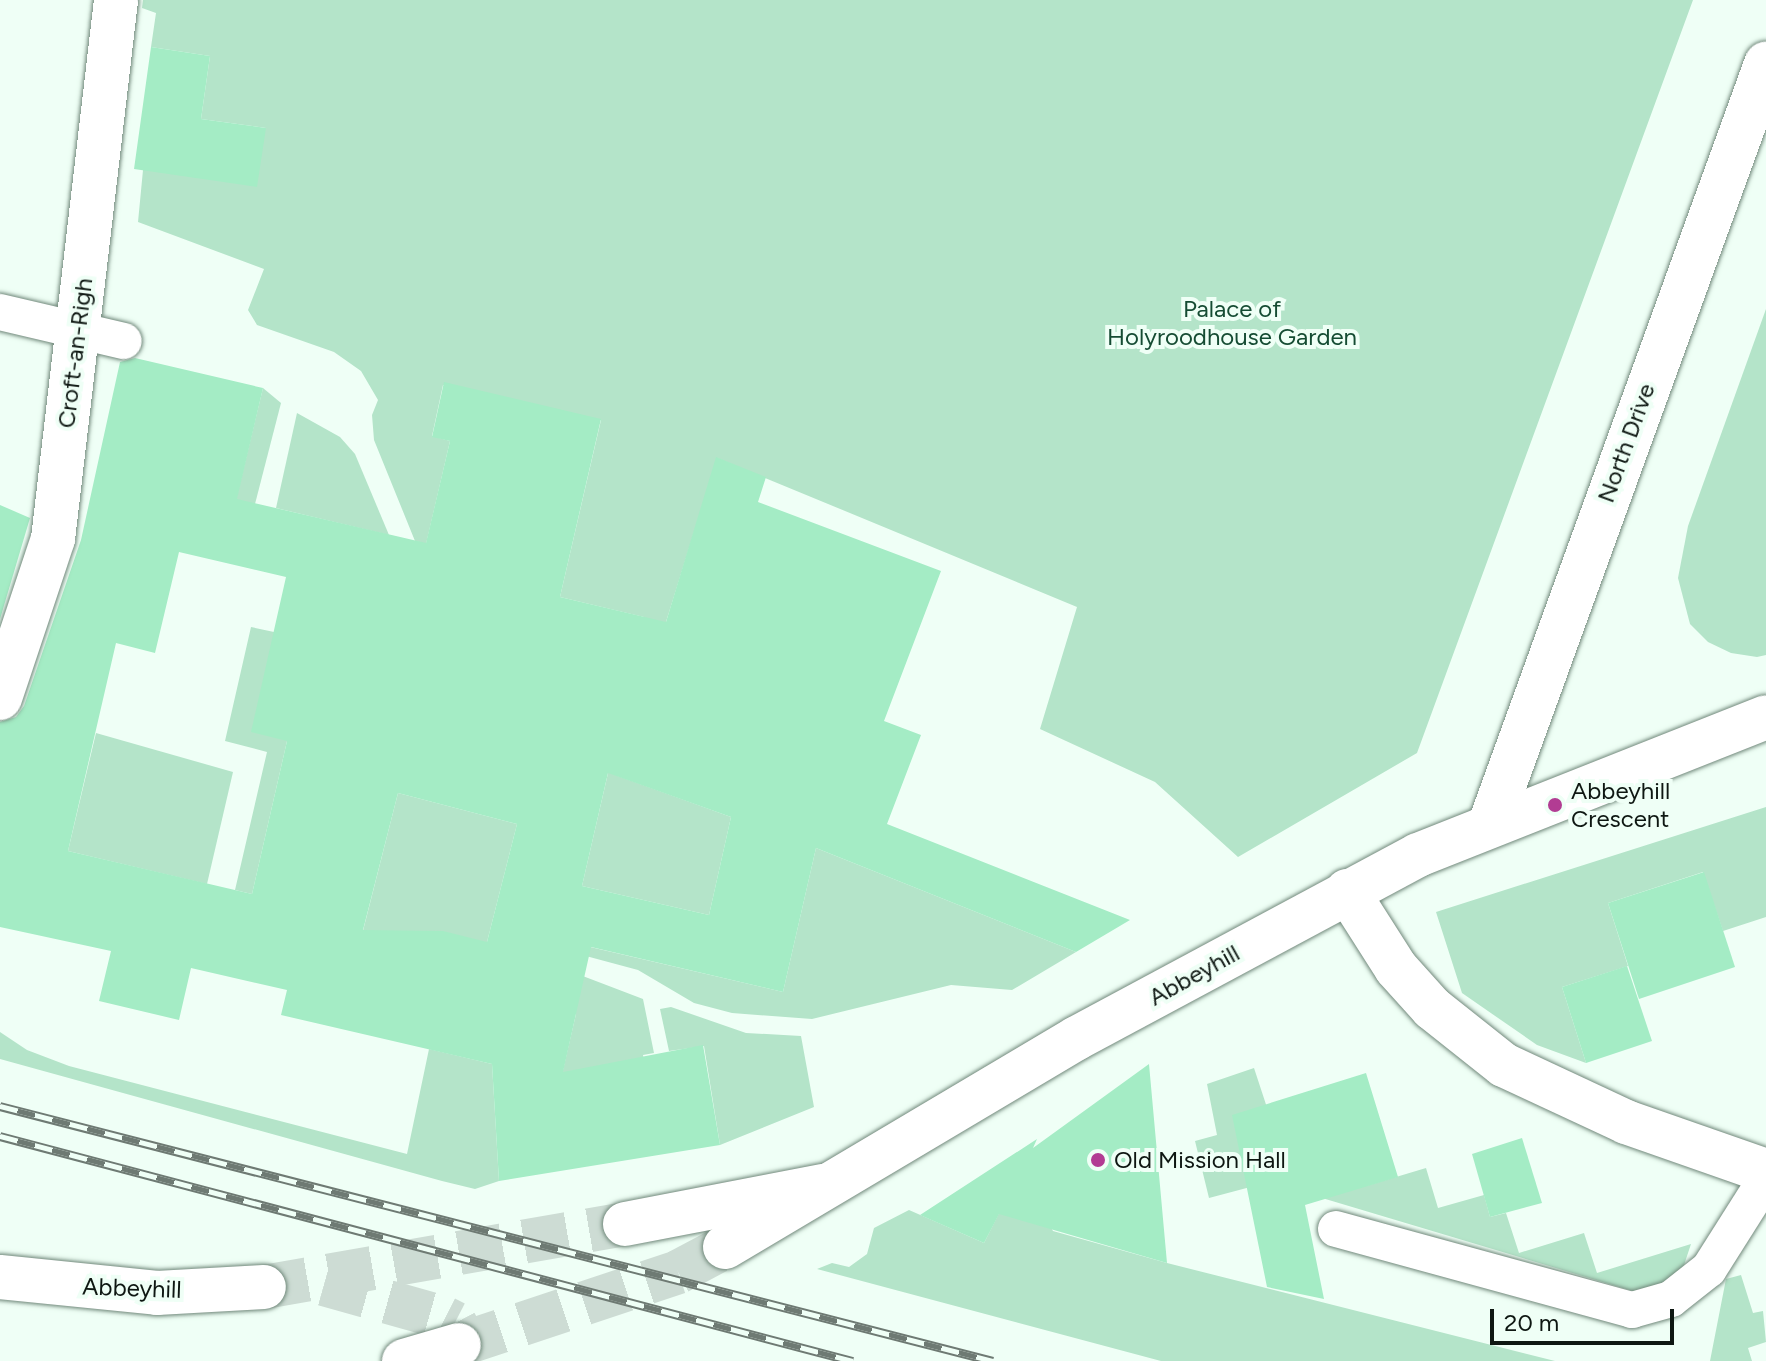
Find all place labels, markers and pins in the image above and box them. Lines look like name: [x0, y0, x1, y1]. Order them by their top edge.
place label: Abbeyhill Crescent: [1571, 777, 1670, 833]
marker: Abbeyhill Crescent: [1546, 796, 1564, 814]
place label: Old Mission Hall: [1114, 1146, 1286, 1174]
marker: Old Mission Hall: [1089, 1151, 1107, 1169]

